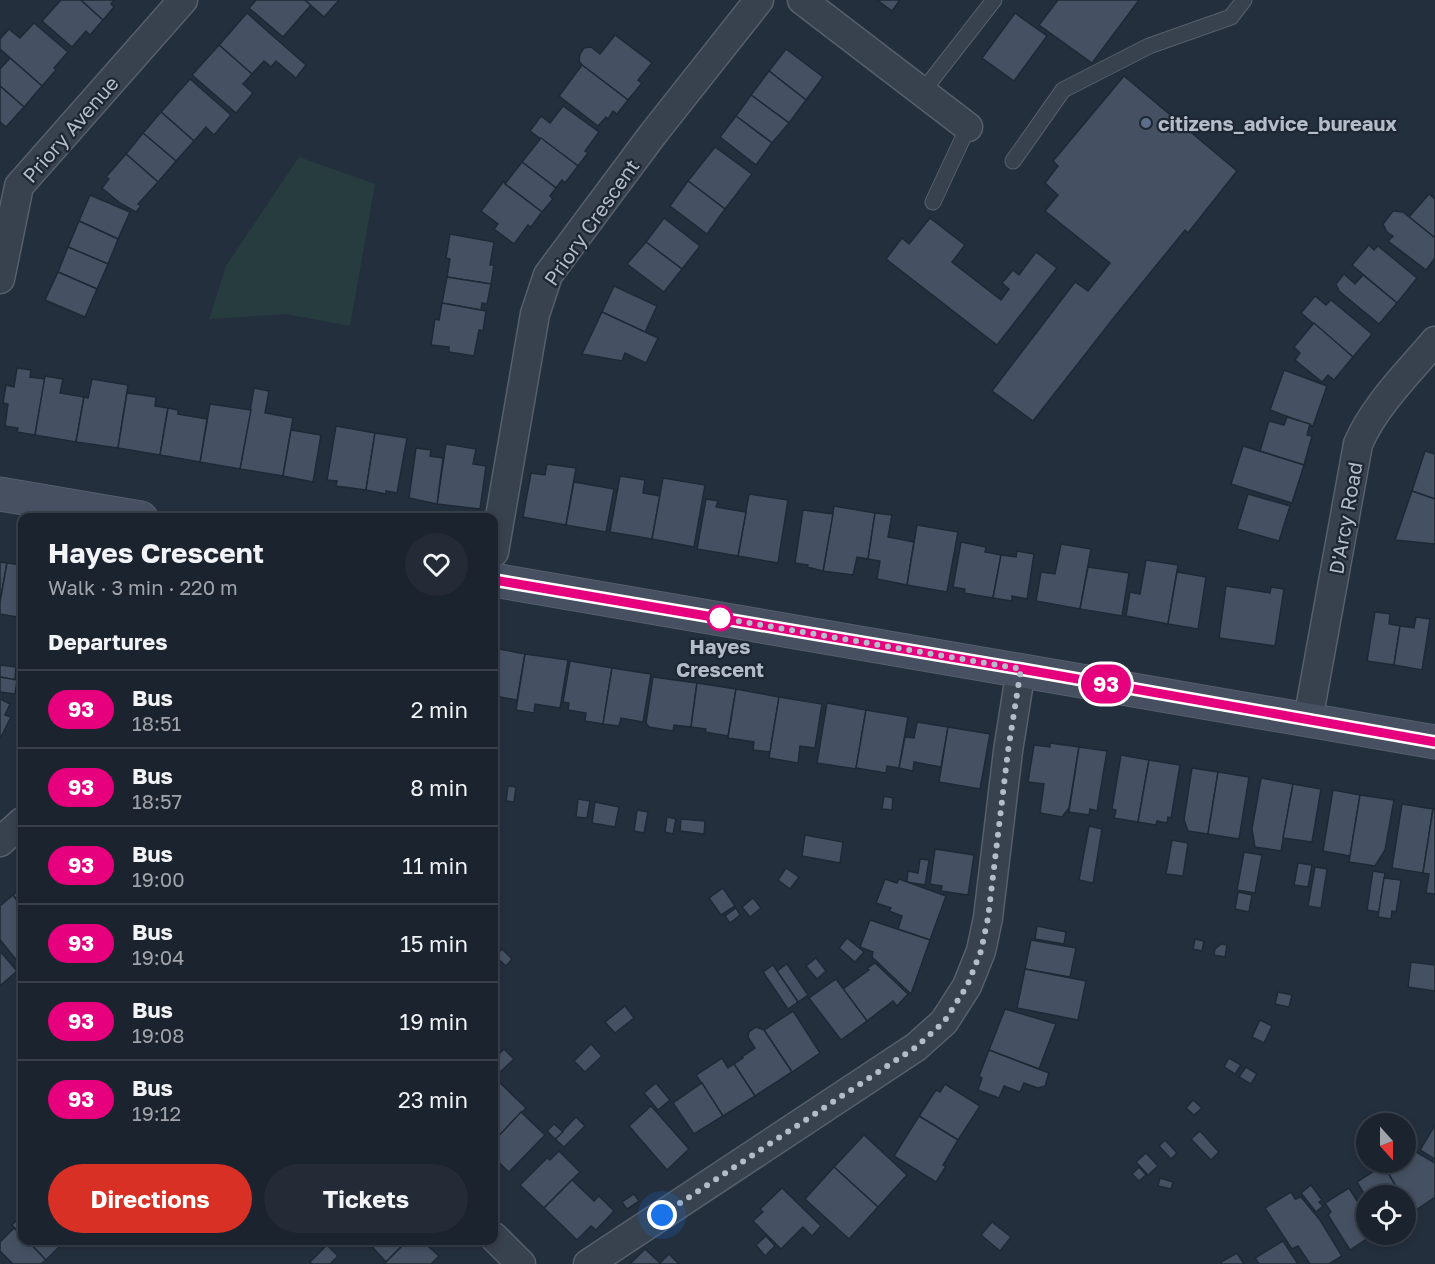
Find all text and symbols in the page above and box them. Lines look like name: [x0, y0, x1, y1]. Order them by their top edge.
street label: Priory Avenue: [17, 71, 123, 187]
place label: citizens_advice_bureaux: [1158, 111, 1397, 135]
marker: citizens_advice_bureaux: [1139, 116, 1153, 130]
street label: Priory Crescent: [538, 154, 644, 290]
street label: D'Arcy Road: [1323, 460, 1367, 576]
button: heart: [405, 533, 468, 596]
text: Hayes Crescent: [48, 536, 264, 569]
text: Walk · 3 min · 220 m: [48, 575, 238, 599]
marker: Hayes Crescent: [707, 605, 733, 631]
text: Departures: [48, 628, 167, 655]
place label: Hayes Crescent: [676, 634, 764, 681]
line badge: 93: [1079, 664, 1133, 704]
text: 93: [1093, 671, 1119, 697]
text: Bus: [132, 684, 173, 711]
text: 93: [68, 696, 94, 722]
text: 2 min: [411, 696, 468, 723]
text: 18:51: [132, 711, 181, 735]
text: Bus: [132, 762, 173, 789]
text: 93: [68, 774, 94, 800]
text: 8 min: [410, 774, 468, 801]
text: 18:57: [132, 789, 182, 813]
text: Bus: [132, 840, 173, 867]
text: 93: [68, 852, 94, 878]
text: 11 min: [402, 852, 468, 879]
text: 19:00: [132, 867, 185, 891]
text: Bus: [132, 918, 173, 945]
text: 93: [68, 930, 94, 956]
text: 15 min: [400, 930, 468, 957]
text: 19:04: [132, 945, 184, 969]
text: Bus: [132, 996, 173, 1023]
text: 93: [68, 1008, 94, 1034]
text: 19 min: [400, 1008, 468, 1035]
text: 19:08: [132, 1023, 184, 1047]
text: Bus: [132, 1074, 173, 1101]
text: 93: [68, 1086, 94, 1112]
text: 23 min: [398, 1086, 468, 1113]
text: 19:12: [132, 1101, 181, 1125]
north arrow: [1356, 1113, 1416, 1173]
map controls: [1356, 1113, 1416, 1245]
button: Directions: [48, 1164, 252, 1233]
button: Tickets: [264, 1164, 468, 1233]
button: locate: [1356, 1185, 1416, 1245]
your location: [647, 1200, 677, 1230]

